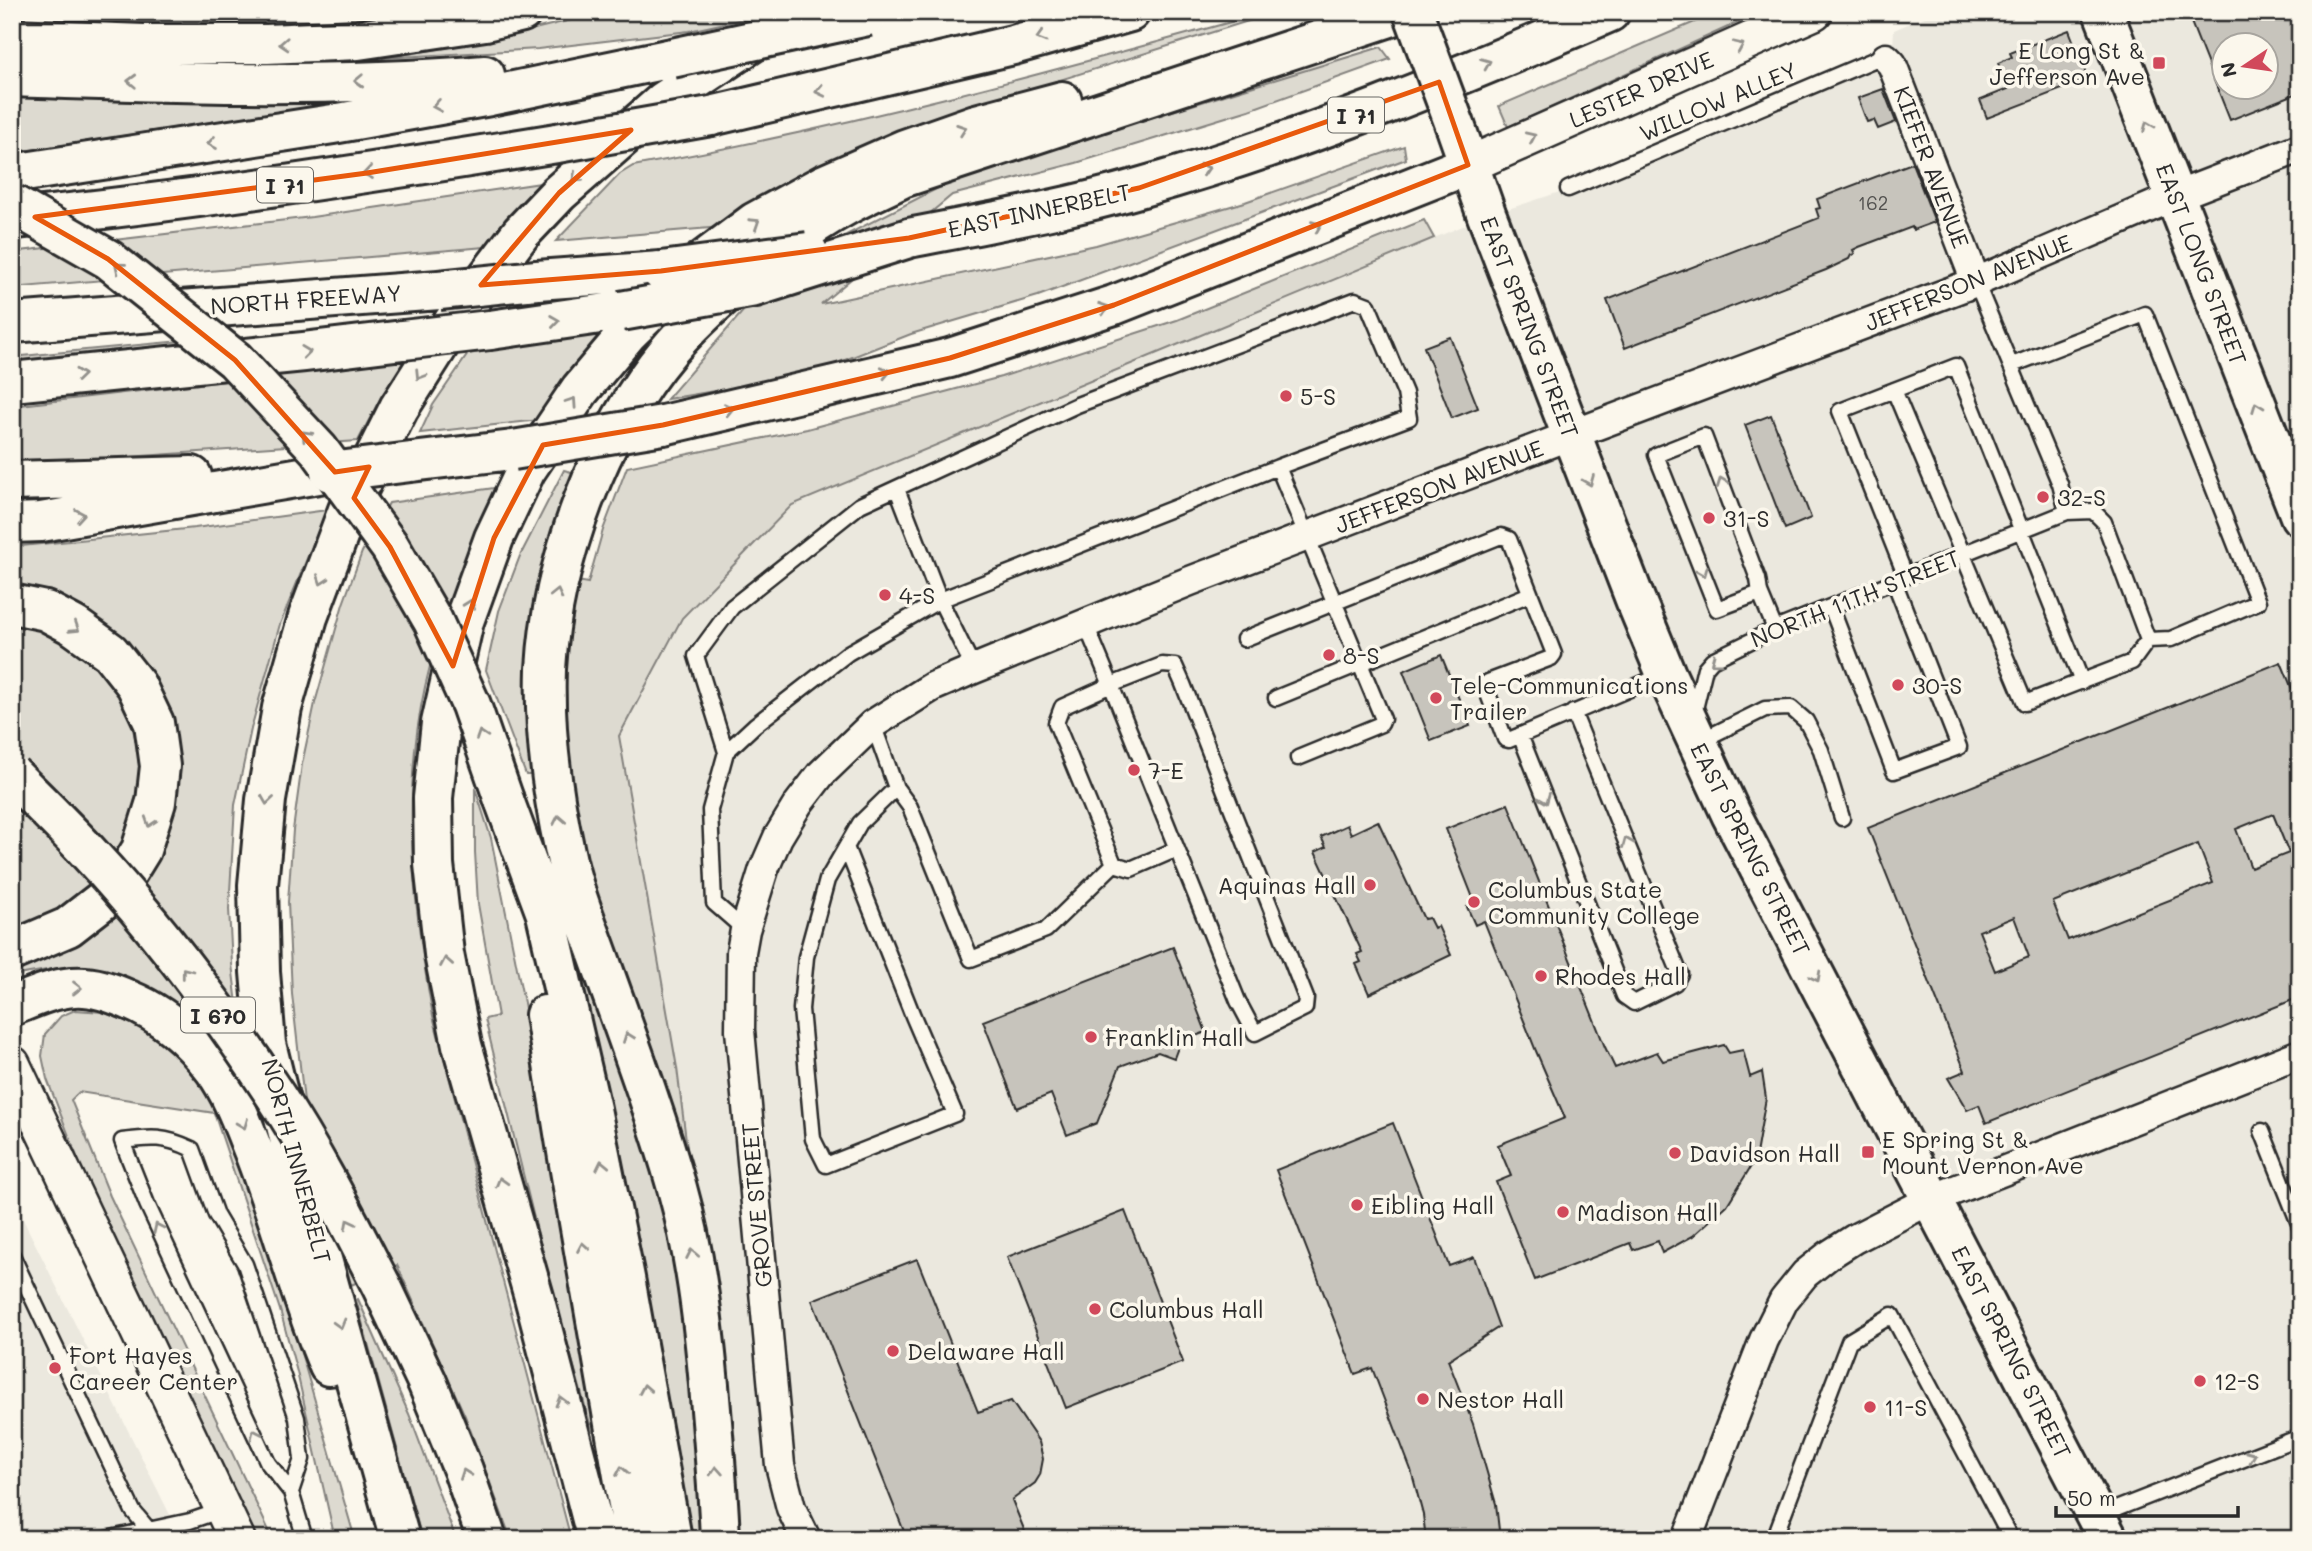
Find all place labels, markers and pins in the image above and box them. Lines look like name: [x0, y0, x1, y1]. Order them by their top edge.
place label: E Long St & Jefferson Ave: [1990, 35, 2145, 91]
marker: E Long St & Jefferson Ave: [2151, 55, 2167, 71]
place label: 5-S: [1300, 381, 1336, 411]
marker: 5-S: [1278, 388, 1294, 404]
place label: 32-S: [2057, 482, 2106, 512]
marker: 32-S: [2035, 489, 2051, 505]
place label: 31-S: [1723, 503, 1769, 533]
marker: 31-S: [1701, 510, 1717, 526]
place label: 4-S: [899, 580, 935, 610]
marker: 4-S: [877, 587, 893, 603]
place label: 8-S: [1343, 640, 1380, 670]
marker: 8-S: [1321, 647, 1337, 663]
place label: Tele-Communications Trailer: [1450, 670, 1688, 726]
place label: 30-S: [1912, 670, 1962, 700]
marker: 30-S: [1890, 677, 1906, 693]
marker: Tele-Communications Trailer: [1428, 690, 1444, 706]
place label: 7-E: [1148, 755, 1184, 785]
marker: 7-E: [1126, 762, 1142, 778]
place label: Aquinas Hall: [1218, 870, 1356, 900]
place label: Columbus State Community College: [1488, 874, 1700, 930]
marker: Aquinas Hall: [1362, 877, 1378, 893]
marker: Columbus State Community College: [1466, 894, 1482, 910]
place label: Rhodes Hall: [1555, 961, 1686, 991]
marker: Rhodes Hall: [1533, 968, 1549, 984]
place label: Franklin Hall: [1105, 1022, 1244, 1052]
marker: Franklin Hall: [1083, 1029, 1099, 1045]
place label: E Spring St & Mount Vernon Ave: [1882, 1124, 2084, 1180]
place label: Davidson Hall: [1689, 1138, 1840, 1168]
marker: E Spring St & Mount Vernon Ave: [1860, 1144, 1876, 1160]
marker: Davidson Hall: [1667, 1145, 1683, 1161]
place label: Eibling Hall: [1371, 1190, 1494, 1220]
marker: Eibling Hall: [1349, 1197, 1365, 1213]
place label: Madison Hall: [1577, 1197, 1718, 1227]
marker: Madison Hall: [1555, 1204, 1571, 1220]
place label: Columbus Hall: [1109, 1294, 1264, 1324]
marker: Columbus Hall: [1087, 1301, 1103, 1317]
place label: Delaware Hall: [907, 1336, 1065, 1366]
place label: Fort Hayes Career Center: [69, 1340, 238, 1396]
marker: Delaware Hall: [885, 1343, 901, 1359]
marker: Fort Hayes Career Center: [47, 1360, 63, 1376]
place label: 12-S: [2214, 1366, 2260, 1396]
marker: 12-S: [2192, 1373, 2208, 1389]
place label: Nestor Hall: [1437, 1384, 1564, 1414]
marker: Nestor Hall: [1415, 1391, 1431, 1407]
place label: 11-S: [1884, 1392, 1927, 1422]
marker: 11-S: [1862, 1399, 1878, 1415]

